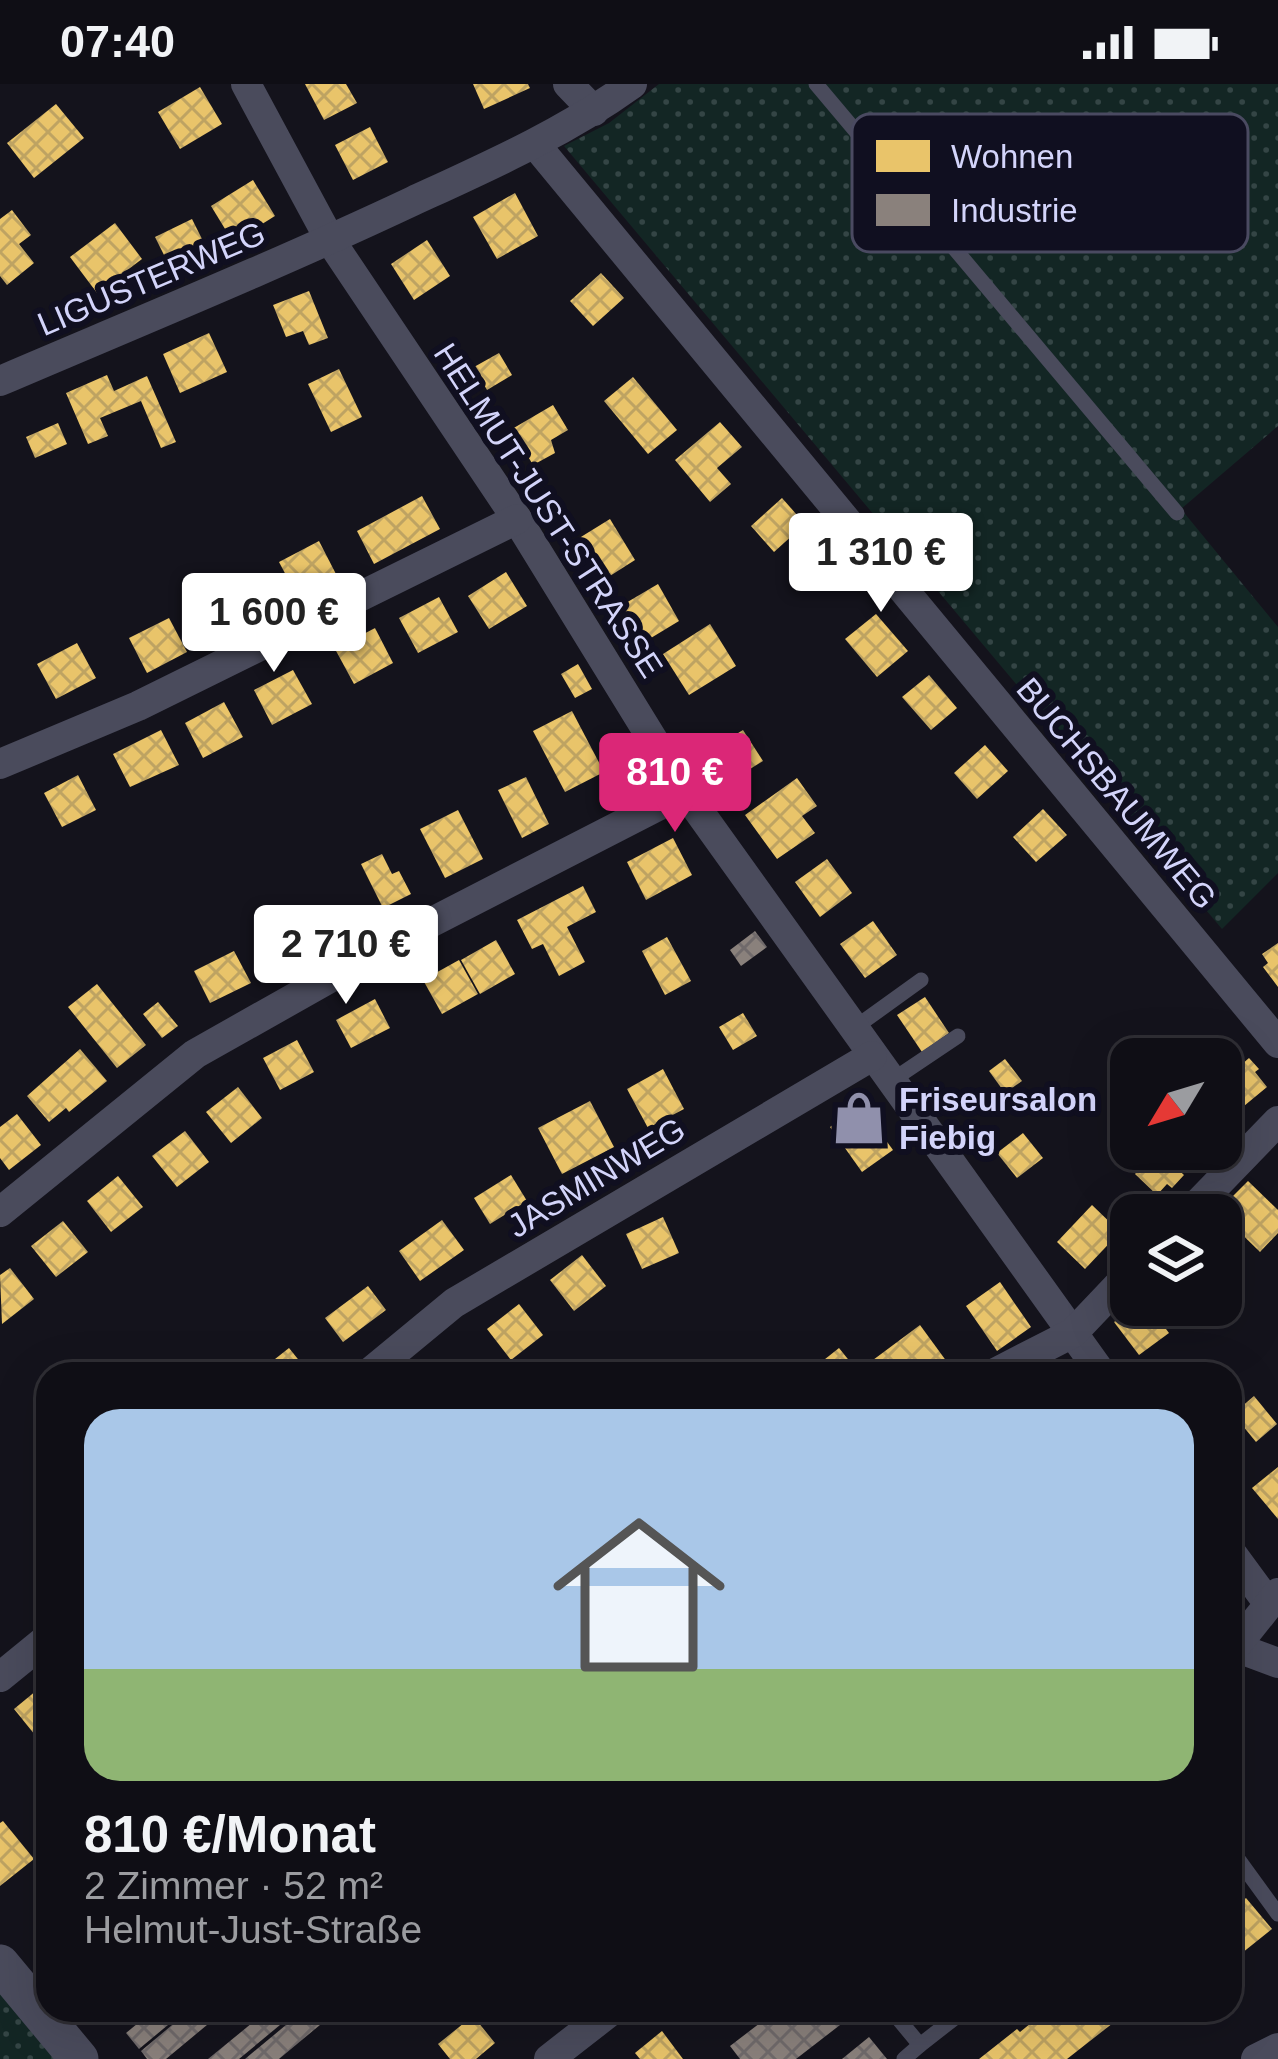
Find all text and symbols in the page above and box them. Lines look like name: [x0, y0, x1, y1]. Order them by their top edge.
text: 07:40: [60, 16, 175, 67]
legend: [852, 114, 1248, 252]
text: Wohnen: [951, 138, 1073, 175]
text: Industrie: [951, 192, 1078, 229]
street label: LIGUSTERWEG: [32, 214, 270, 343]
street label: HELMUT-JUST-STRASSE: [427, 336, 670, 684]
pin: 1 310 €: [770, 513, 992, 615]
text: 1 310 €: [816, 530, 946, 573]
pin: 1 600 €: [163, 573, 385, 675]
text: 1 600 €: [209, 590, 339, 633]
street label: BUCHSBAUMWEG: [1009, 670, 1224, 916]
pin: 810 €: [591, 733, 759, 835]
text: 810 €: [626, 750, 724, 793]
pin: 2 710 €: [235, 905, 457, 1007]
text: 2 710 €: [281, 922, 411, 965]
north arrow: [1110, 1038, 1242, 1170]
map controls: [1110, 1038, 1242, 1326]
place label: Friseursalon Fiebig: [899, 1081, 1097, 1156]
shop icon: Friseursalon Fiebig: [830, 1089, 888, 1147]
street label: JASMINWEG: [501, 1110, 691, 1245]
button: layers: [1110, 1194, 1242, 1326]
icon: home: [531, 1487, 747, 1703]
text: 810 €/Monat: [84, 1806, 376, 1863]
text: 2 Zimmer · 52 m²: [84, 1864, 383, 1907]
text: Helmut-Just-Straße: [84, 1908, 422, 1951]

